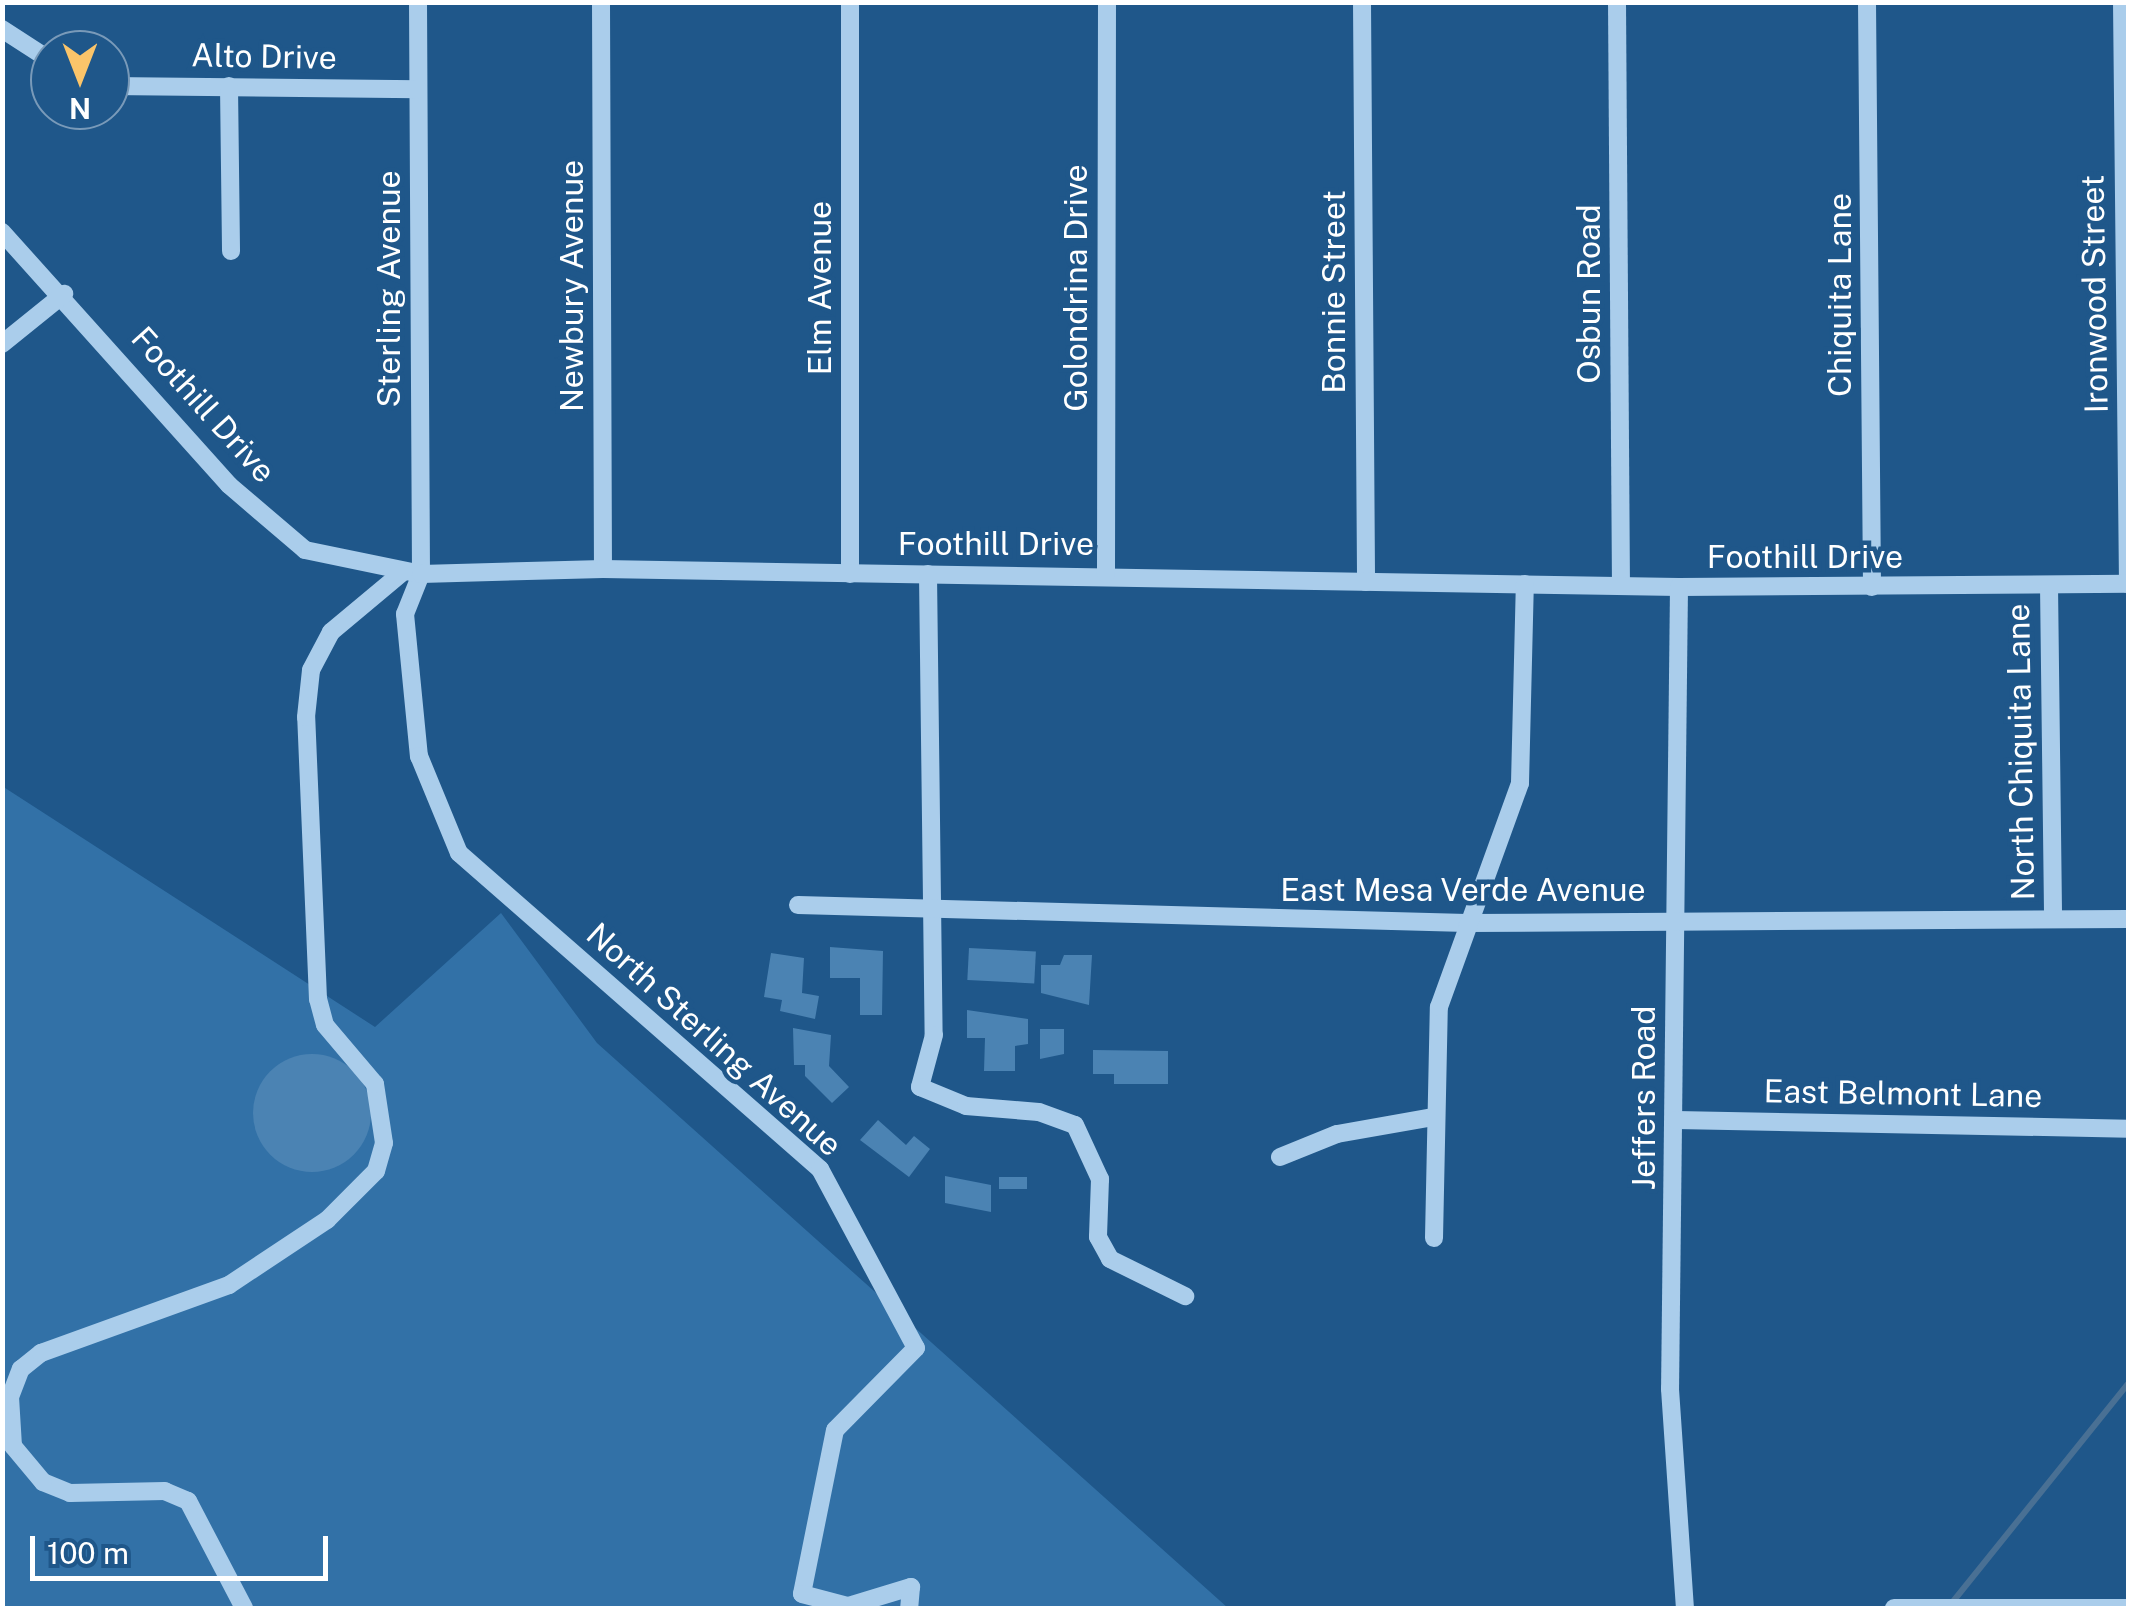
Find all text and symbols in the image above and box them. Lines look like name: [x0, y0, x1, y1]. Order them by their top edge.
north arrow: [30, 30, 130, 130]
street label: Alto Drive: [191, 37, 337, 77]
text: N: [69, 92, 91, 125]
street label: Newbury Avenue: [553, 160, 591, 412]
street label: Golondrina Drive: [1057, 164, 1095, 412]
street label: Sterling Avenue: [370, 170, 408, 408]
street label: Ironwood Street: [2074, 174, 2116, 414]
street label: Bonnie Street: [1315, 190, 1353, 394]
street label: Chiquita Lane: [1821, 193, 1859, 397]
street label: Elm Avenue: [801, 201, 839, 375]
street label: Osbun Road: [1570, 204, 1608, 384]
street label: Foothill Drive: [123, 319, 283, 491]
street label: Foothill Drive: [898, 525, 1094, 563]
street label: Foothill Drive: [1707, 538, 1903, 576]
street label: North Chiquita Lane: [1999, 603, 2043, 901]
street label: East Mesa Verde Avenue: [1280, 871, 1646, 909]
street label: North Sterling Avenue: [579, 915, 849, 1165]
street label: Jeffers Road: [1625, 1006, 1663, 1190]
street label: East Belmont Lane: [1763, 1072, 2043, 1116]
scale bar: [35, 1516, 332, 1578]
text: 100 m: [47, 1535, 129, 1571]

